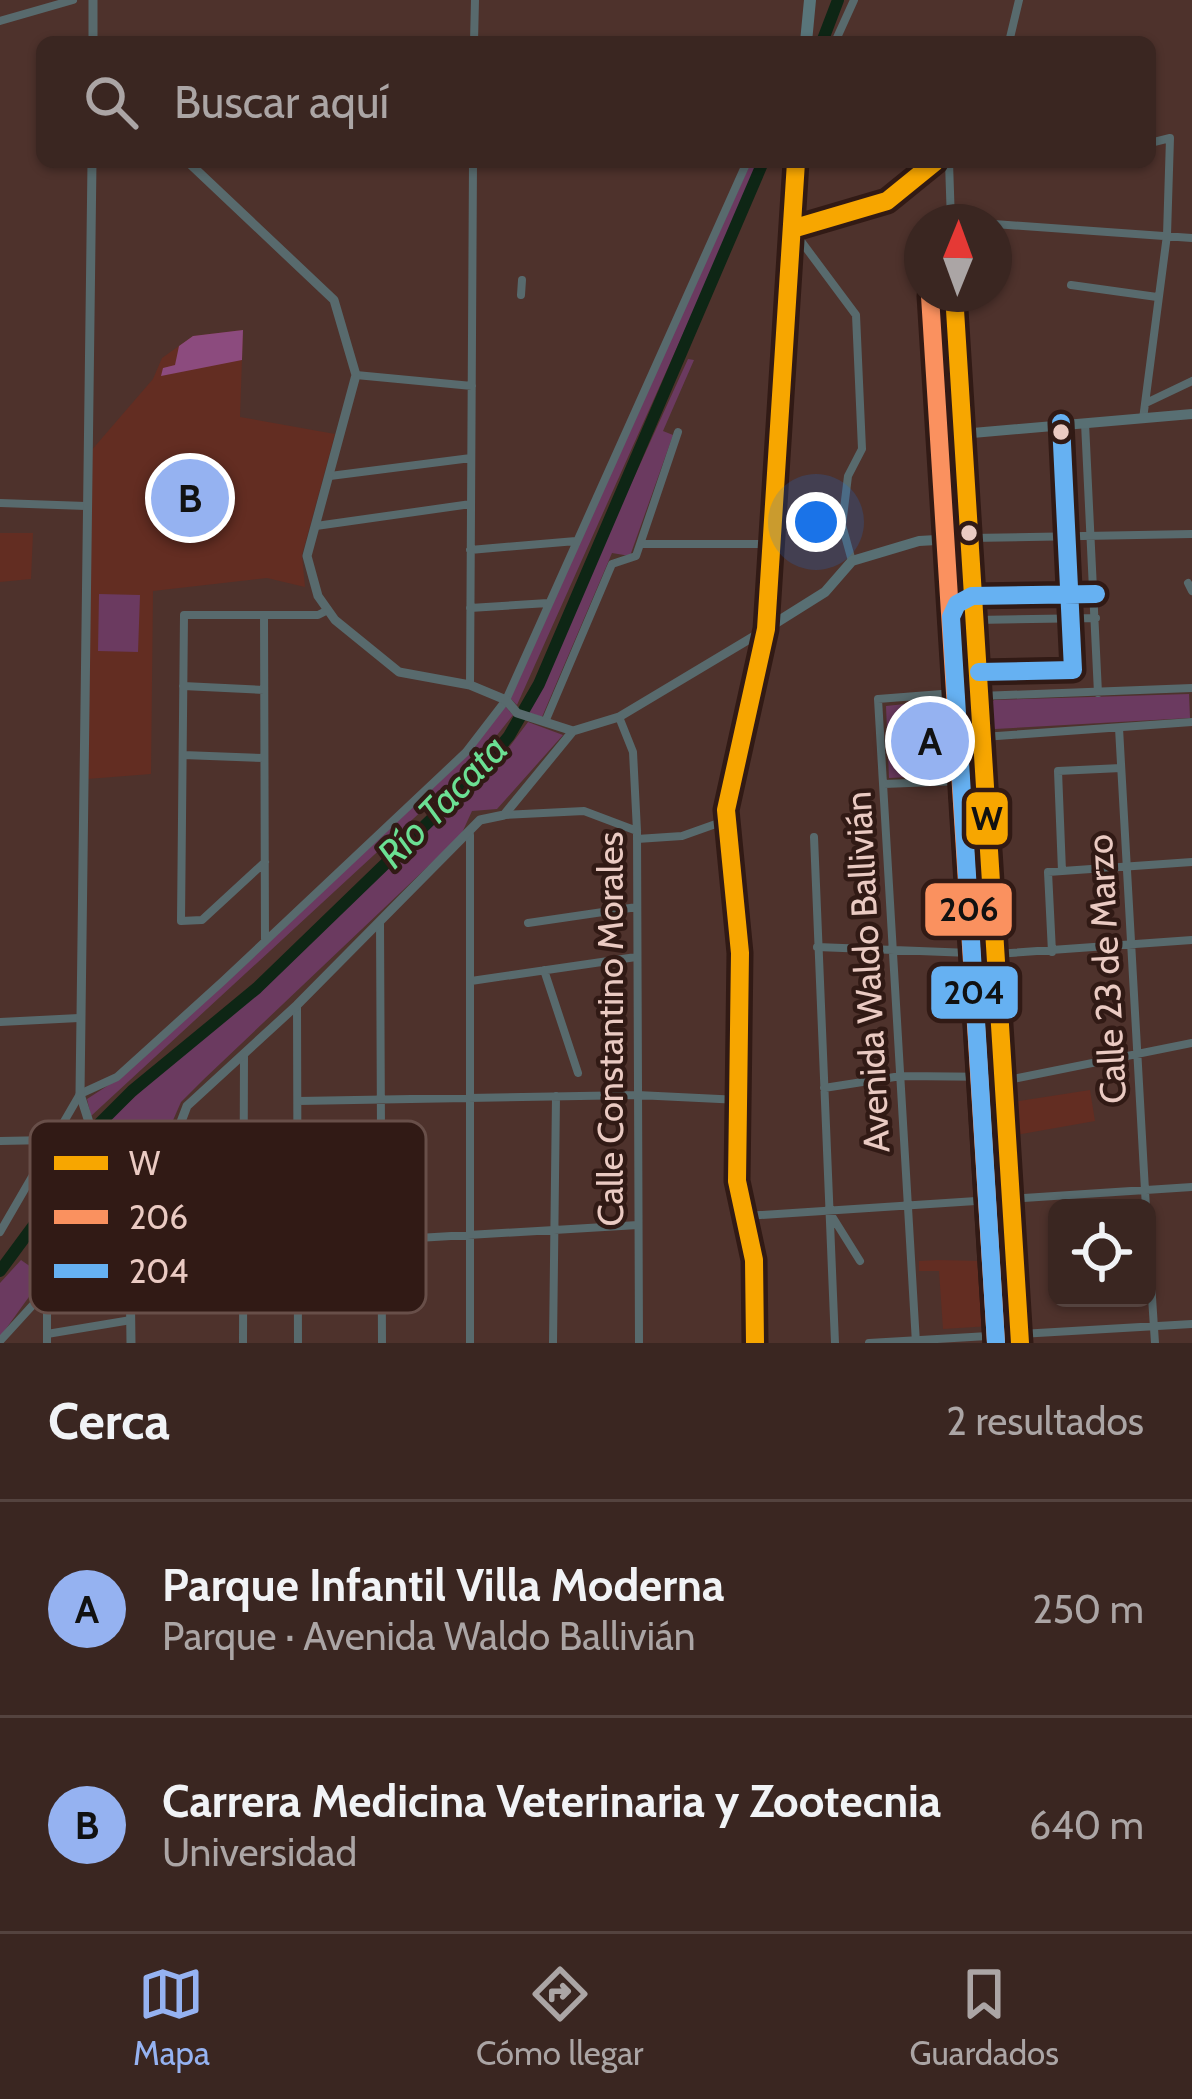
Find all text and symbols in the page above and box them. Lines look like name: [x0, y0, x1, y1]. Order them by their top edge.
search box: [36, 36, 1156, 168]
icon: search: [78, 69, 144, 135]
text: Buscar aquí: [174, 75, 389, 129]
north arrow: [904, 204, 1012, 312]
unlabelled marker: [1050, 421, 1072, 443]
pin: B: [151, 453, 229, 543]
your location: [786, 492, 846, 552]
unlabelled marker: [958, 522, 980, 544]
pin: A: [891, 696, 969, 786]
water label: Río Tacata: [367, 725, 517, 877]
street label: Avenida Waldo Ballivián: [836, 790, 898, 1154]
line badge: W: [964, 790, 1010, 847]
text: W: [971, 798, 1003, 838]
street label: Calle Constantino Morales: [588, 832, 632, 1227]
street label: Calle 23 de Marzo: [1077, 833, 1135, 1105]
line badge: 206: [923, 881, 1014, 938]
text: 206: [939, 889, 999, 929]
line badge: 204: [929, 964, 1020, 1021]
text: 204: [943, 972, 1005, 1012]
legend: [30, 1121, 426, 1313]
text: W: [129, 1143, 161, 1183]
text: 206: [129, 1197, 188, 1237]
map controls: [1048, 1199, 1156, 1307]
button: locate: [1048, 1199, 1156, 1307]
text: 204: [129, 1251, 188, 1291]
text: Cerca: [48, 1390, 170, 1452]
text: 2 resultados: [946, 1397, 1144, 1445]
text: Parque Infantil Villa Moderna: [162, 1558, 724, 1612]
text: A: [75, 1585, 99, 1633]
text: 250 m: [1032, 1585, 1144, 1633]
text: Parque · Avenida Waldo Ballivián: [162, 1612, 696, 1660]
text: Carrera Medicina Veterinaria y Zootecnia: [162, 1774, 941, 1828]
text: B: [75, 1801, 99, 1849]
text: 640 m: [1029, 1801, 1144, 1849]
text: Universidad: [162, 1828, 357, 1876]
tab: Mapa: [133, 1961, 210, 2073]
tab: Cómo llegar: [476, 1961, 643, 2073]
tab: Guardados: [910, 1961, 1059, 2073]

